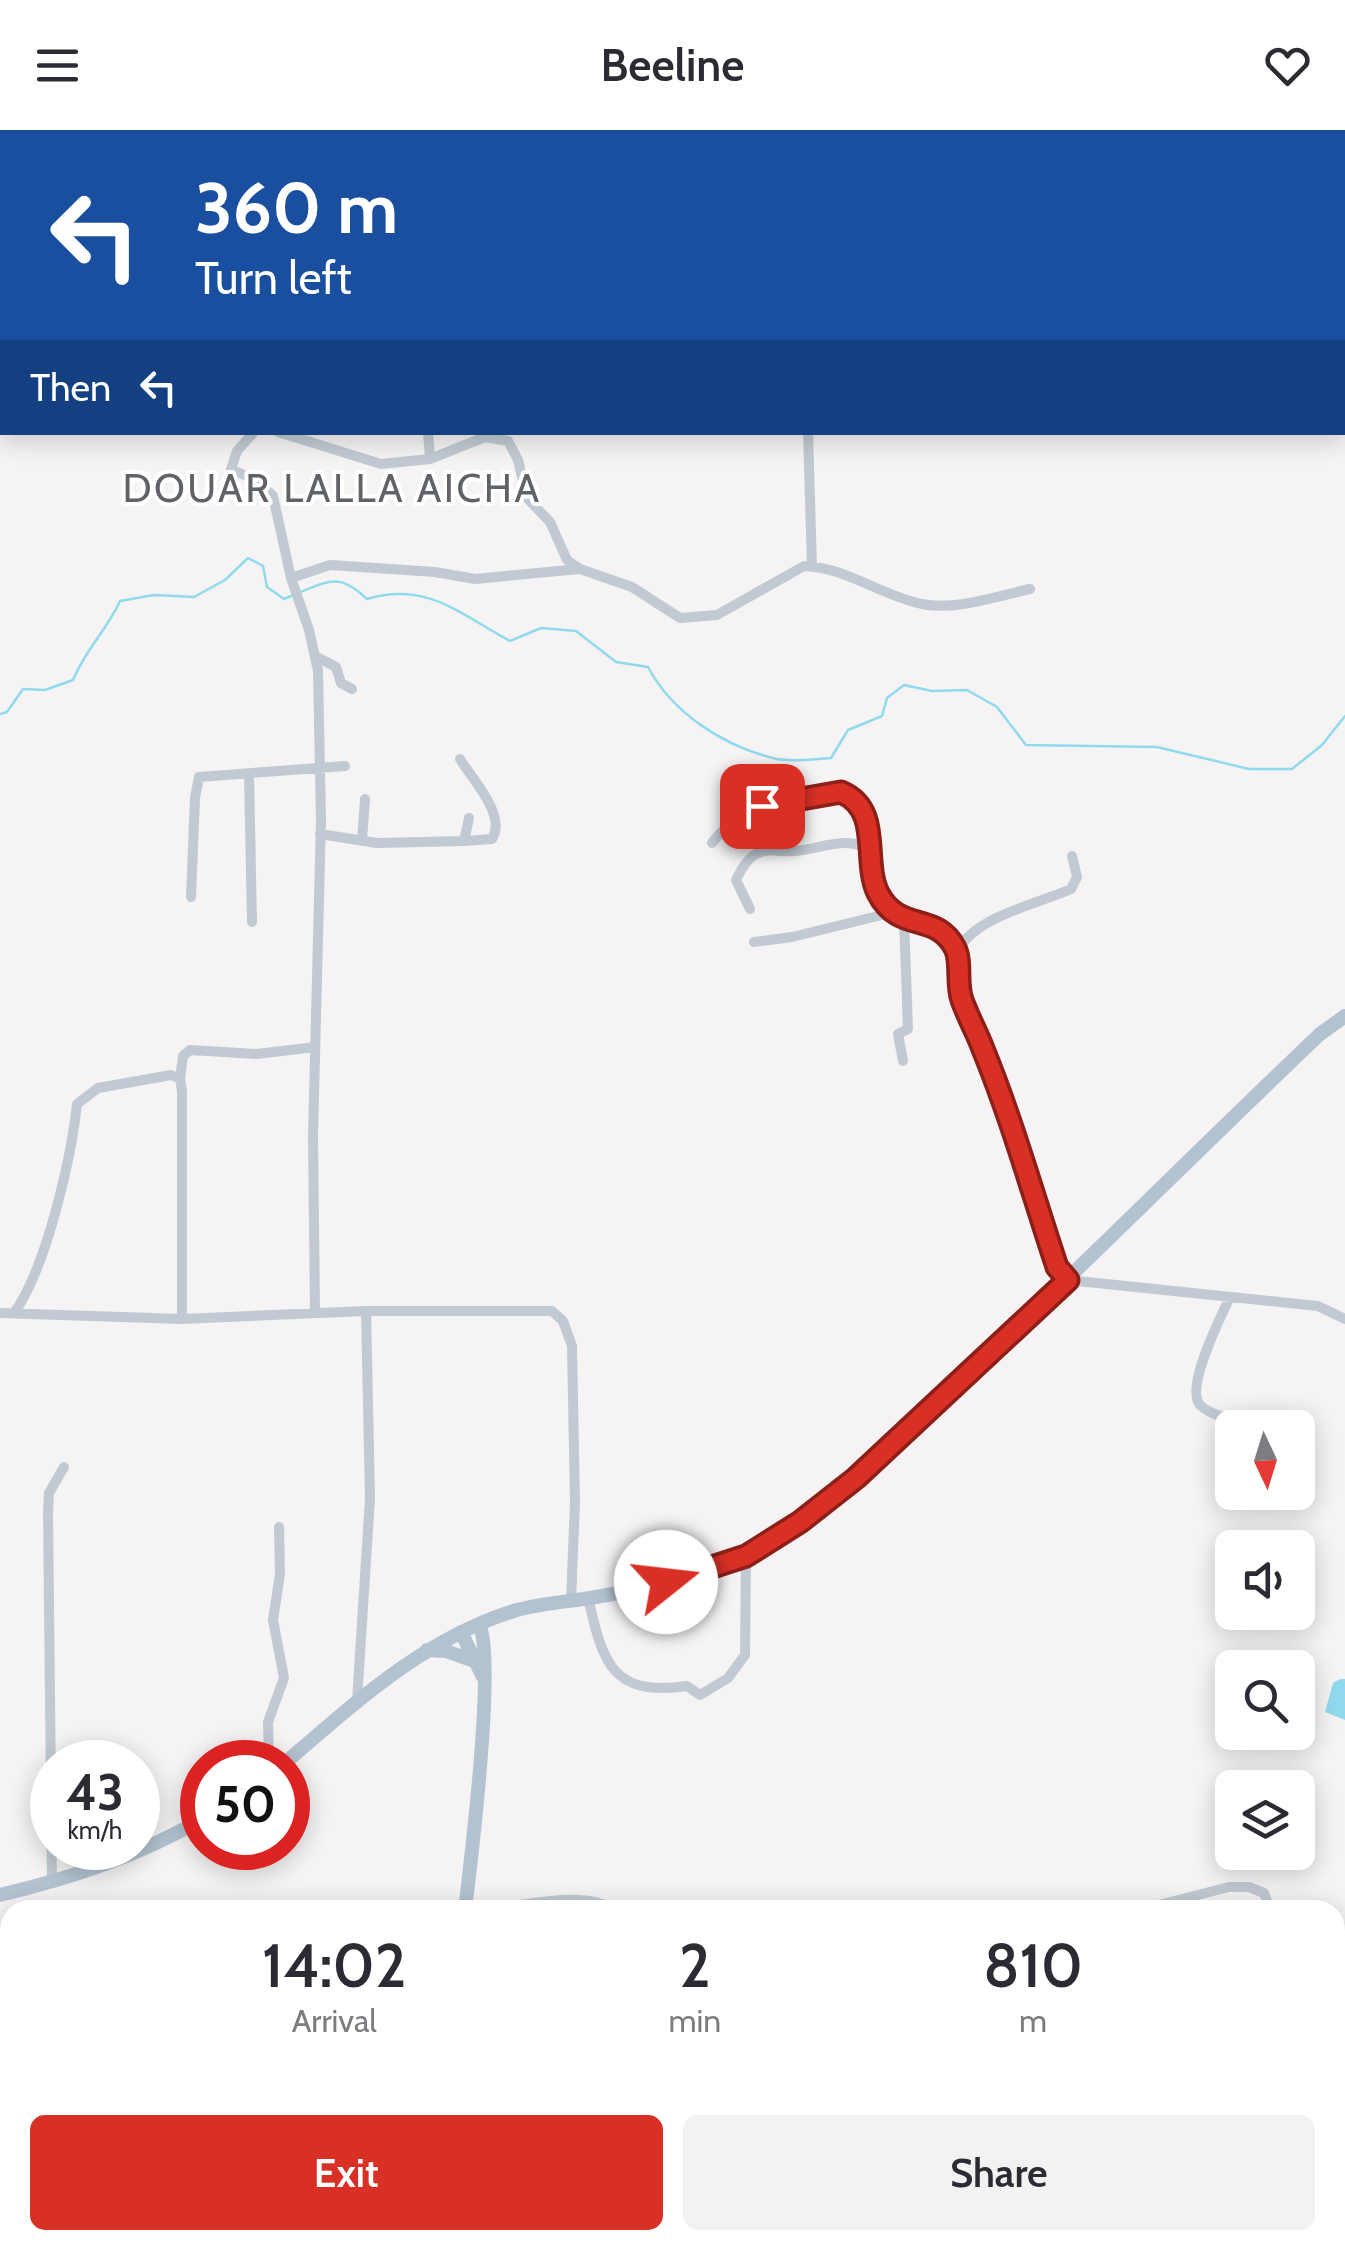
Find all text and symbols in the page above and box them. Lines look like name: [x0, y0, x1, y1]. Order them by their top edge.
icon: menu: [30, 38, 85, 93]
text: Beeline: [601, 38, 744, 92]
icon: heart: [1260, 38, 1315, 93]
text: 360 m: [195, 165, 398, 251]
icon: left: [30, 170, 160, 300]
text: Turn left: [195, 251, 352, 305]
icon: left: [131, 360, 186, 415]
text: Then: [30, 364, 111, 411]
district label: DOUAR LALLA AICHA: [122, 463, 542, 512]
pin: [720, 764, 805, 849]
icon: arrive: [735, 779, 790, 834]
north arrow: [1215, 1410, 1315, 1510]
map controls: [1215, 1410, 1315, 1870]
position arrow: [614, 1530, 718, 1634]
button: sound: [1215, 1530, 1315, 1630]
button: search: [1215, 1650, 1315, 1750]
speed limit sign: 50: [180, 1740, 310, 1870]
text: 43: [66, 1762, 124, 1823]
button: layers: [1215, 1770, 1315, 1870]
text: km/h: [68, 1815, 122, 1845]
text: 14:02: [262, 1929, 406, 2002]
text: 2: [679, 1929, 711, 2002]
text: 810: [983, 1929, 1083, 2002]
text: Arrival: [292, 2001, 377, 2040]
text: min: [668, 2001, 721, 2040]
text: m: [1019, 2001, 1047, 2040]
button: Exit: [30, 2115, 663, 2230]
button: Share: [683, 2115, 1315, 2230]

